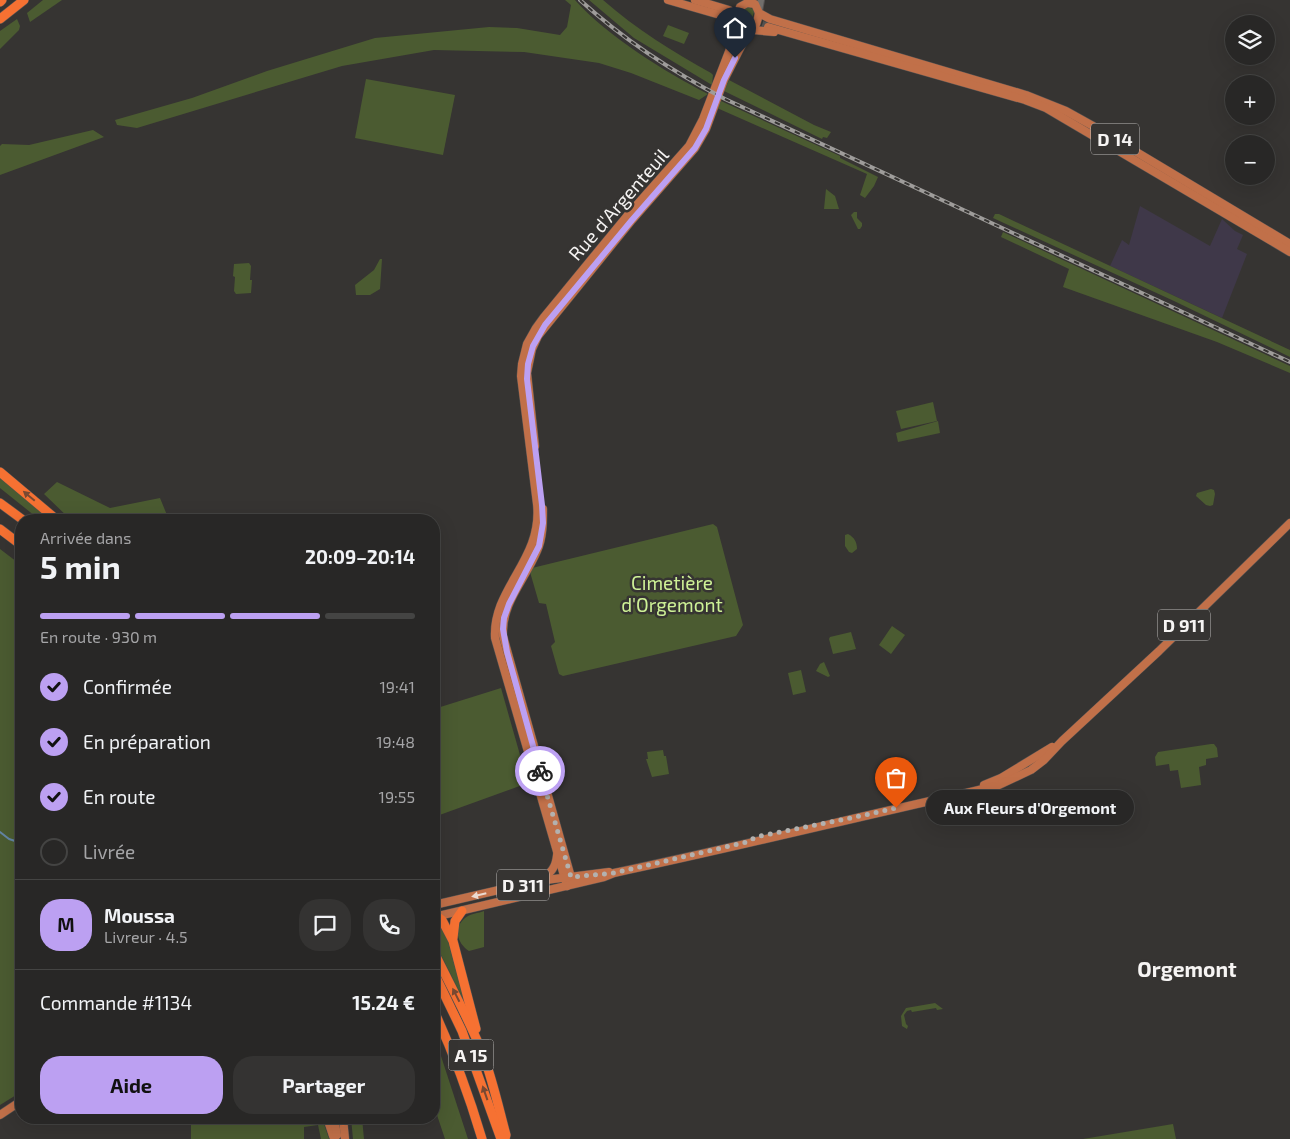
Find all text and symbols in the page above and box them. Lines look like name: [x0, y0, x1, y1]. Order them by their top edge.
pin: [714, 7, 756, 58]
icon: home: [721, 14, 749, 42]
map controls: [1225, 15, 1275, 185]
button: layers: [1225, 15, 1275, 65]
button: +: [1225, 75, 1275, 125]
road number: D 14: [1091, 124, 1139, 154]
button: −: [1225, 135, 1275, 185]
street label: Rue d'Argenteuil: [563, 143, 673, 265]
one-way arrow: [23, 490, 35, 502]
text: Arrivée dans: [40, 528, 131, 547]
text: 20:09–20:14: [305, 545, 415, 568]
text: 5 min: [40, 547, 121, 585]
park label: Cimetière d'Orgemont: [621, 571, 723, 616]
road number: D 911: [1158, 610, 1210, 640]
text: En route · 930 m: [40, 627, 157, 646]
icon: check: [40, 673, 68, 701]
text: Confirmée: [83, 675, 172, 698]
text: 19:41: [379, 677, 415, 696]
icon: check: [40, 728, 68, 756]
text: En préparation: [83, 730, 211, 753]
text: 19:48: [376, 732, 415, 751]
courier: [515, 746, 565, 796]
icon: bike: [526, 757, 554, 785]
pin: [875, 757, 917, 808]
icon: bag: [882, 764, 910, 792]
icon: check: [40, 783, 68, 811]
text: En route: [83, 785, 155, 808]
text: 19:55: [379, 787, 415, 806]
callout: Aux Fleurs d'Orgemont: [926, 790, 1134, 826]
text: Aux Fleurs d'Orgemont: [944, 798, 1116, 817]
text: Livrée: [83, 840, 135, 863]
road number: D 311: [497, 870, 549, 900]
one-way arrow: [472, 891, 487, 899]
button: chat: [299, 899, 351, 951]
button: phone: [363, 899, 415, 951]
text: Moussa: [104, 904, 175, 927]
text: M: [57, 913, 75, 936]
text: Livreur · 4.5: [104, 927, 188, 946]
district label: Orgemont: [1137, 956, 1237, 981]
one-way arrow: [452, 988, 460, 1002]
text: Commande #1134: [40, 991, 192, 1014]
text: 15.24 €: [352, 991, 415, 1014]
road number: A 15: [448, 1040, 494, 1070]
button: Aide: [40, 1056, 223, 1114]
button: Partager: [233, 1056, 415, 1114]
one-way arrow: [481, 1085, 489, 1100]

